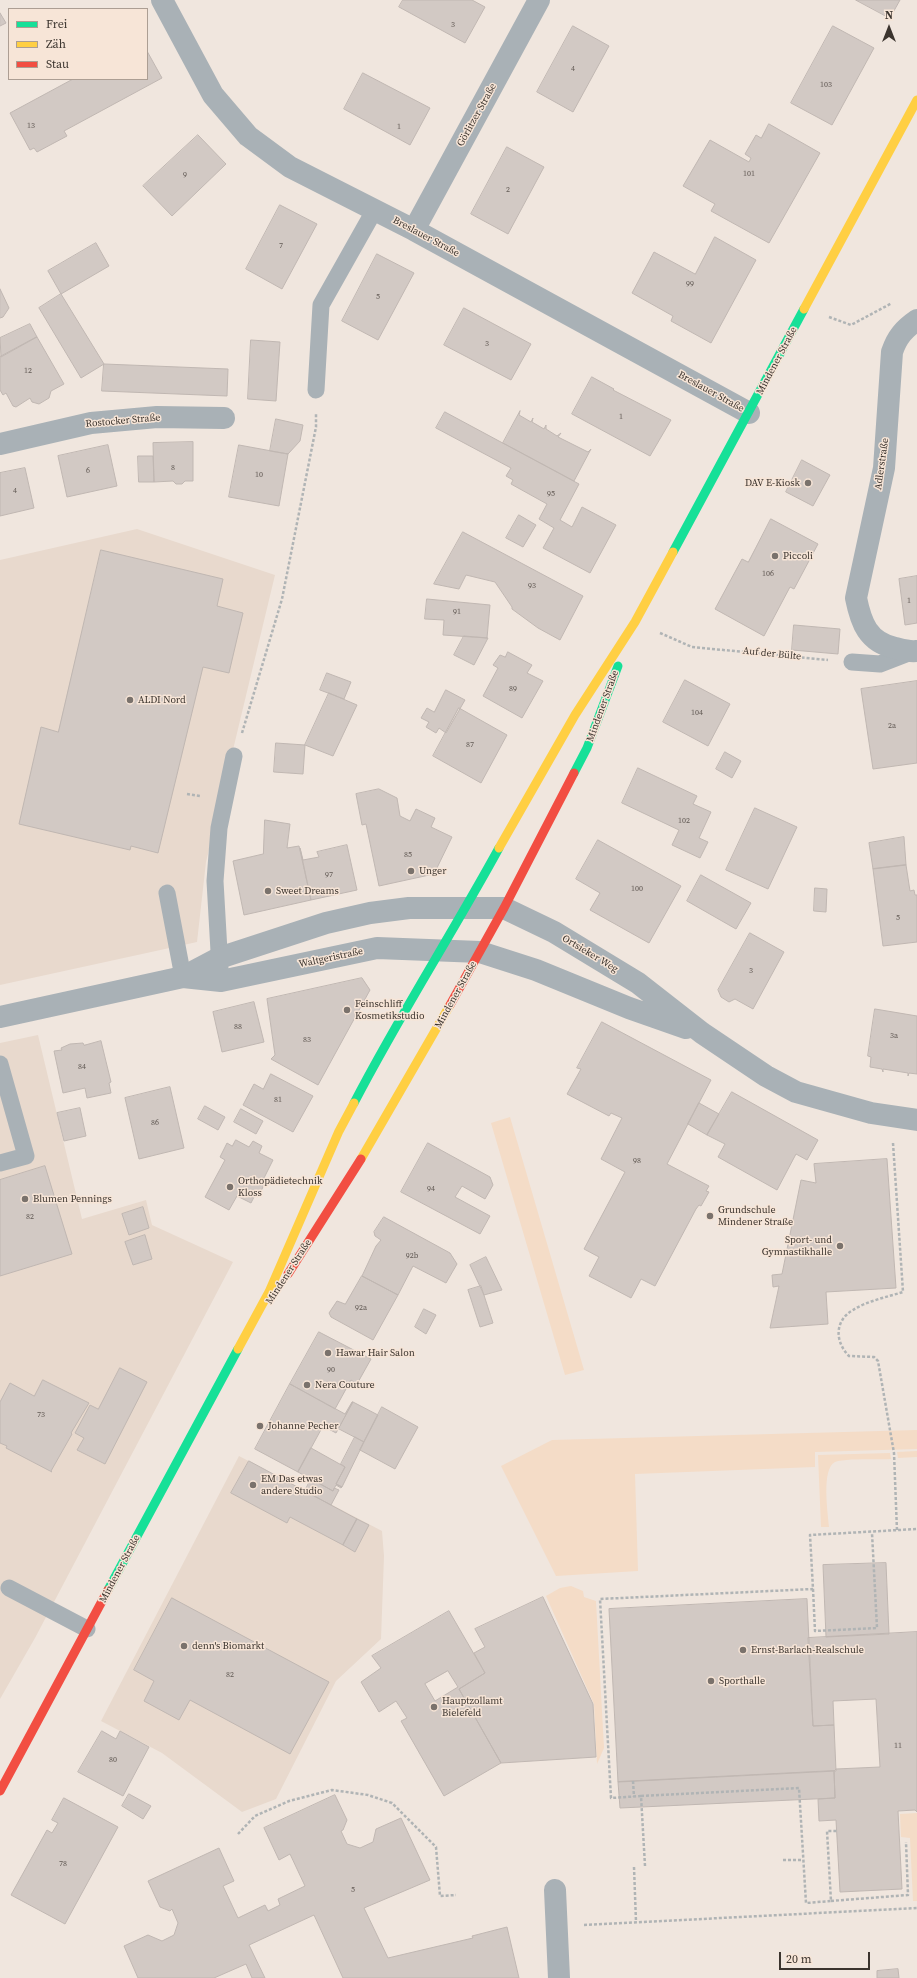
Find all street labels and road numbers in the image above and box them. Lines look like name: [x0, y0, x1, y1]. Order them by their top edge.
street label: Görlitzer Straße: [455, 81, 499, 149]
street label: Breslauer Straße: [391, 214, 461, 260]
street label: Mindener Straße: [754, 325, 800, 397]
street label: Breslauer Straße: [676, 369, 746, 415]
street label: Rostocker Straße: [85, 412, 161, 430]
street label: Adlerstraße: [872, 437, 892, 491]
street label: Auf der Bülte: [742, 645, 802, 663]
street label: Mindener Straße: [585, 669, 621, 743]
street label: Ortsieker Weg: [560, 933, 620, 975]
street label: Waltgeristraße: [298, 945, 364, 971]
street label: Mindener Straße: [433, 959, 479, 1031]
street label: Mindener Straße: [264, 1237, 314, 1307]
street label: Mindener Straße: [97, 1533, 143, 1605]

